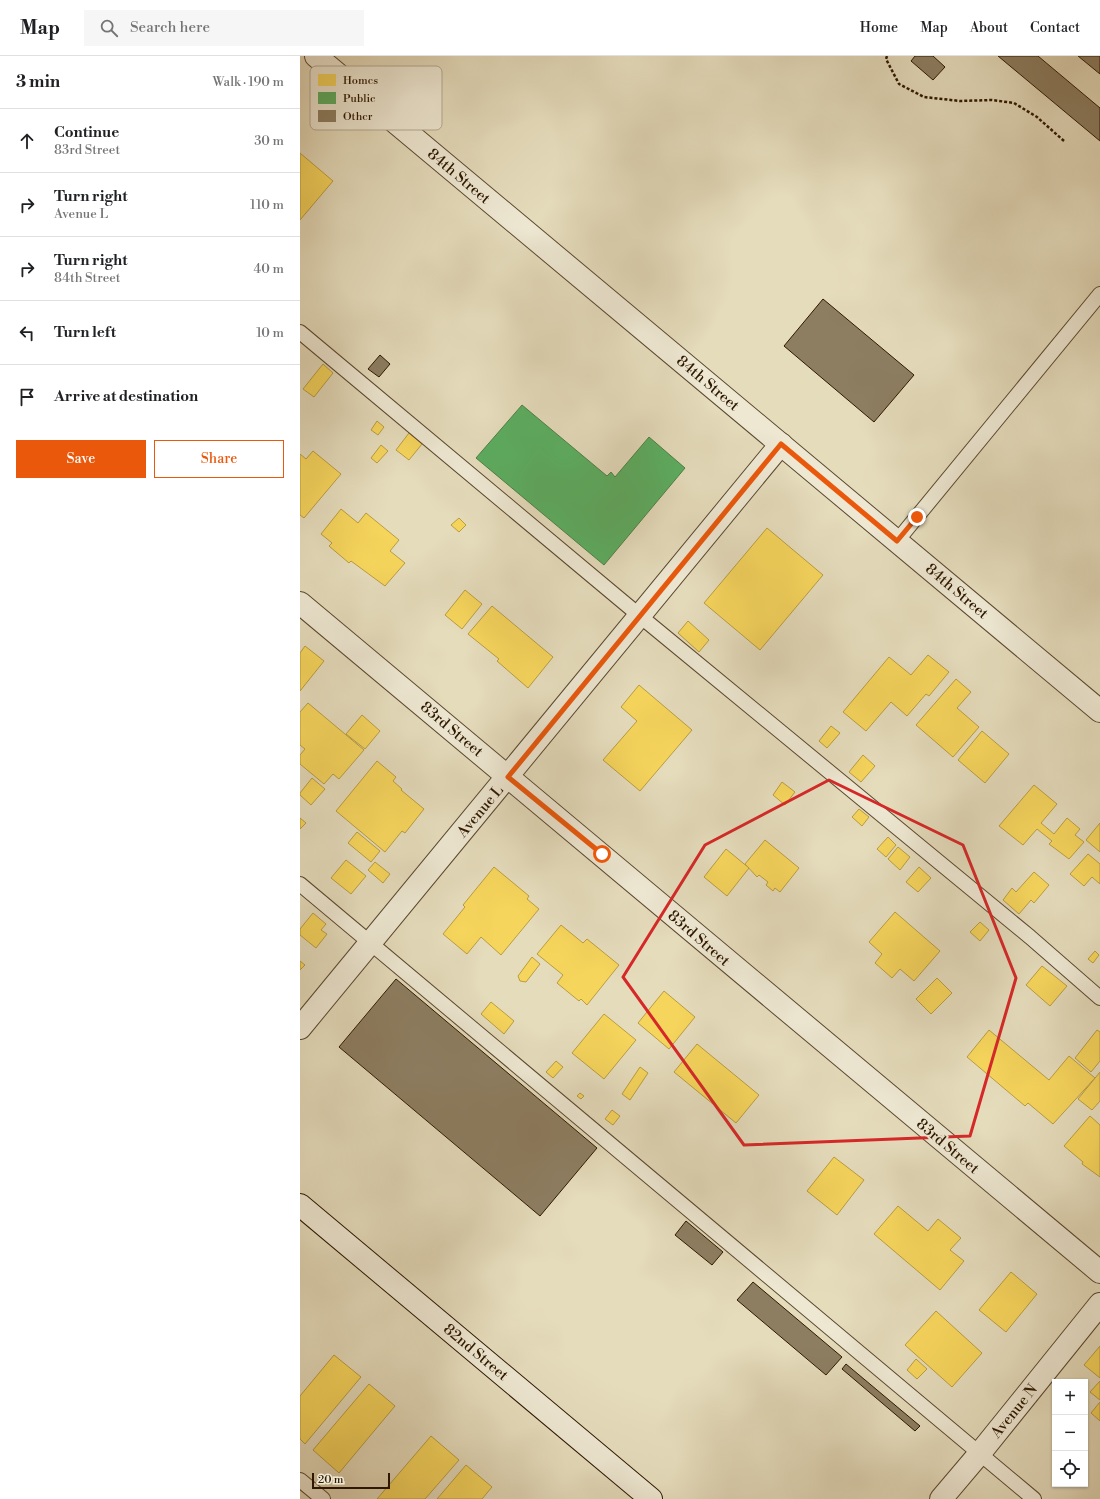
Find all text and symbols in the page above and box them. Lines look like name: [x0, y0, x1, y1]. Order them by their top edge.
search box: [84, 10, 364, 46]
text: Map: [20, 16, 60, 40]
icon: search: [98, 17, 120, 39]
text: Search here: [130, 18, 210, 37]
text: Home: [860, 19, 898, 37]
text: Map: [920, 19, 948, 37]
text: About: [970, 19, 1008, 37]
text: Contact: [1030, 19, 1080, 37]
legend: [310, 66, 442, 130]
text: 3 min: [16, 71, 60, 93]
text: Walk · 190 m: [213, 74, 284, 90]
text: Homes: [343, 74, 378, 88]
text: Public: [343, 92, 376, 106]
text: Other: [343, 110, 373, 124]
text: Continue: [54, 123, 119, 142]
icon: ahead: [16, 130, 38, 152]
text: 30 m: [254, 133, 284, 149]
text: 83rd Street: [54, 142, 120, 158]
street label: 84th Street: [423, 144, 495, 209]
text: Turn right: [54, 187, 128, 206]
icon: right: [16, 194, 38, 216]
text: 110 m: [250, 197, 284, 213]
text: Avenue L: [54, 206, 108, 222]
text: Turn right: [54, 251, 128, 270]
icon: right: [16, 258, 38, 280]
text: 40 m: [254, 261, 284, 277]
text: 84th Street: [54, 270, 120, 286]
icon: left: [16, 322, 38, 344]
text: Turn left: [54, 323, 116, 342]
text: 10 m: [256, 325, 284, 341]
street label: 84th Street: [672, 351, 744, 416]
icon: arrive: [16, 386, 38, 408]
text: Arrive at destination: [54, 387, 198, 406]
button: Save: [16, 440, 146, 478]
button: Share: [154, 440, 284, 478]
route end: [908, 508, 926, 526]
street label: 84th Street: [921, 559, 993, 624]
street label: 83rd Street: [416, 698, 487, 762]
street label: Avenue L: [452, 781, 508, 842]
route start: [593, 845, 611, 863]
street label: 83rd Street: [664, 906, 734, 971]
street label: 83rd Street: [912, 1115, 983, 1179]
street label: 82nd Street: [439, 1320, 513, 1386]
map controls: [1052, 1379, 1088, 1487]
button: +: [1052, 1379, 1088, 1415]
street label: Avenue N: [986, 1381, 1042, 1443]
button: −: [1052, 1415, 1088, 1451]
button: locate: [1052, 1451, 1088, 1487]
scale bar: [312, 1471, 390, 1490]
text: 20 m: [318, 1473, 343, 1487]

